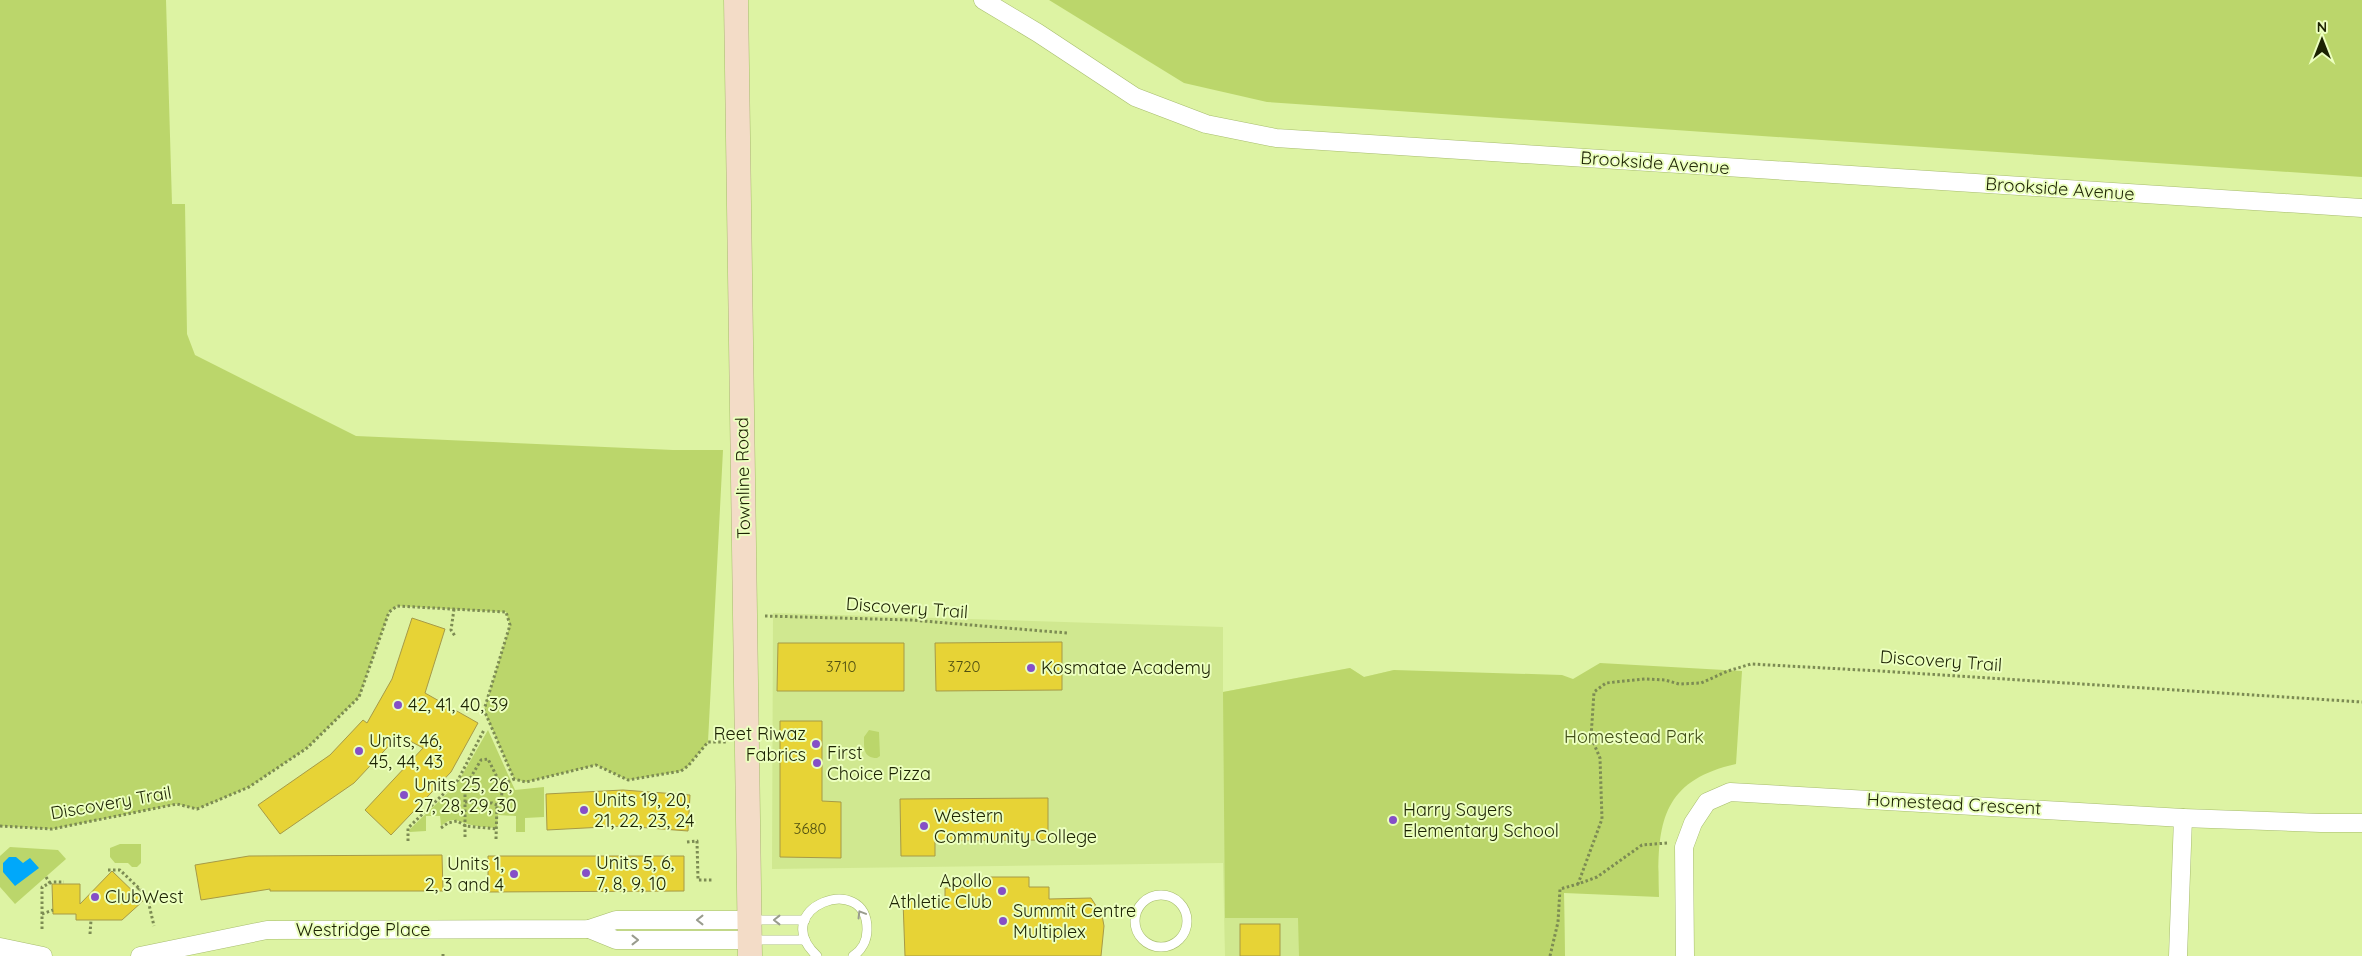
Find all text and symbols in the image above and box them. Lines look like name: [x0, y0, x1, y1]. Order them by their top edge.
north arrow: [2297, 15, 2347, 65]
text: N: [2317, 18, 2327, 36]
street label: Brookside Avenue: [1580, 146, 1730, 179]
street label: Brookside Avenue: [1985, 172, 2135, 205]
street label: Townline Road: [730, 417, 755, 539]
street label: Discovery Trail: [845, 592, 969, 623]
street label: Discovery Trail: [1879, 645, 2003, 676]
place label: Kosmatae Academy: [1041, 656, 1211, 679]
house number: 3710: [826, 657, 856, 676]
house number: 3720: [948, 657, 980, 676]
marker: Kosmatae Academy: [1025, 662, 1037, 674]
place label: 42, 41, 40, 39: [408, 693, 508, 716]
marker: 42, 41, 40, 39: [392, 699, 404, 711]
place label: Reet Riwaz Fabrics: [714, 722, 806, 766]
park label: Homestead Park: [1564, 725, 1704, 748]
place label: Units, 46, 45, 44, 43: [369, 729, 443, 773]
marker: Reet Riwaz Fabrics: [810, 738, 822, 750]
place label: First Choice Pizza: [827, 741, 931, 785]
marker: Units, 46, 45, 44, 43: [353, 745, 365, 757]
marker: First Choice Pizza: [811, 757, 823, 769]
place label: Units 25, 26, 27, 28, 29, 30: [414, 773, 517, 817]
street label: Discovery Trail: [49, 781, 173, 824]
street label: Homestead Crescent: [1866, 787, 2042, 820]
place label: Units 19, 20, 21, 22, 23, 24: [594, 788, 694, 832]
marker: Units 25, 26, 27, 28, 29, 30: [398, 789, 410, 801]
place label: Harry Sayers Elementary School: [1403, 798, 1559, 842]
marker: Units 19, 20, 21, 22, 23, 24: [578, 804, 590, 816]
place label: Western Community College: [934, 804, 1097, 848]
marker: Harry Sayers Elementary School: [1387, 814, 1399, 826]
house number: 3680: [794, 819, 827, 838]
marker: Western Community College: [918, 820, 930, 832]
place label: Units 5, 6, 7, 8, 9, 10: [596, 851, 674, 895]
place label: Units 1, 2, 3 and 4: [425, 852, 504, 896]
marker: Units 5, 6, 7, 8, 9, 10: [580, 867, 592, 879]
marker: Units 1, 2, 3 and 4: [508, 868, 520, 880]
place label: Apollo Athletic Club: [889, 869, 992, 913]
place label: ClubWest: [105, 885, 184, 908]
marker: Apollo Athletic Club: [996, 885, 1008, 897]
marker: ClubWest: [89, 891, 101, 903]
place label: Summit Centre Multiplex: [1013, 899, 1136, 943]
one-way arrow: [857, 910, 867, 919]
one-way arrow: [696, 915, 704, 925]
one-way arrow: [773, 915, 780, 925]
marker: Summit Centre Multiplex: [997, 915, 1009, 927]
street label: Westridge Place: [296, 918, 430, 941]
one-way arrow: [632, 935, 640, 945]

